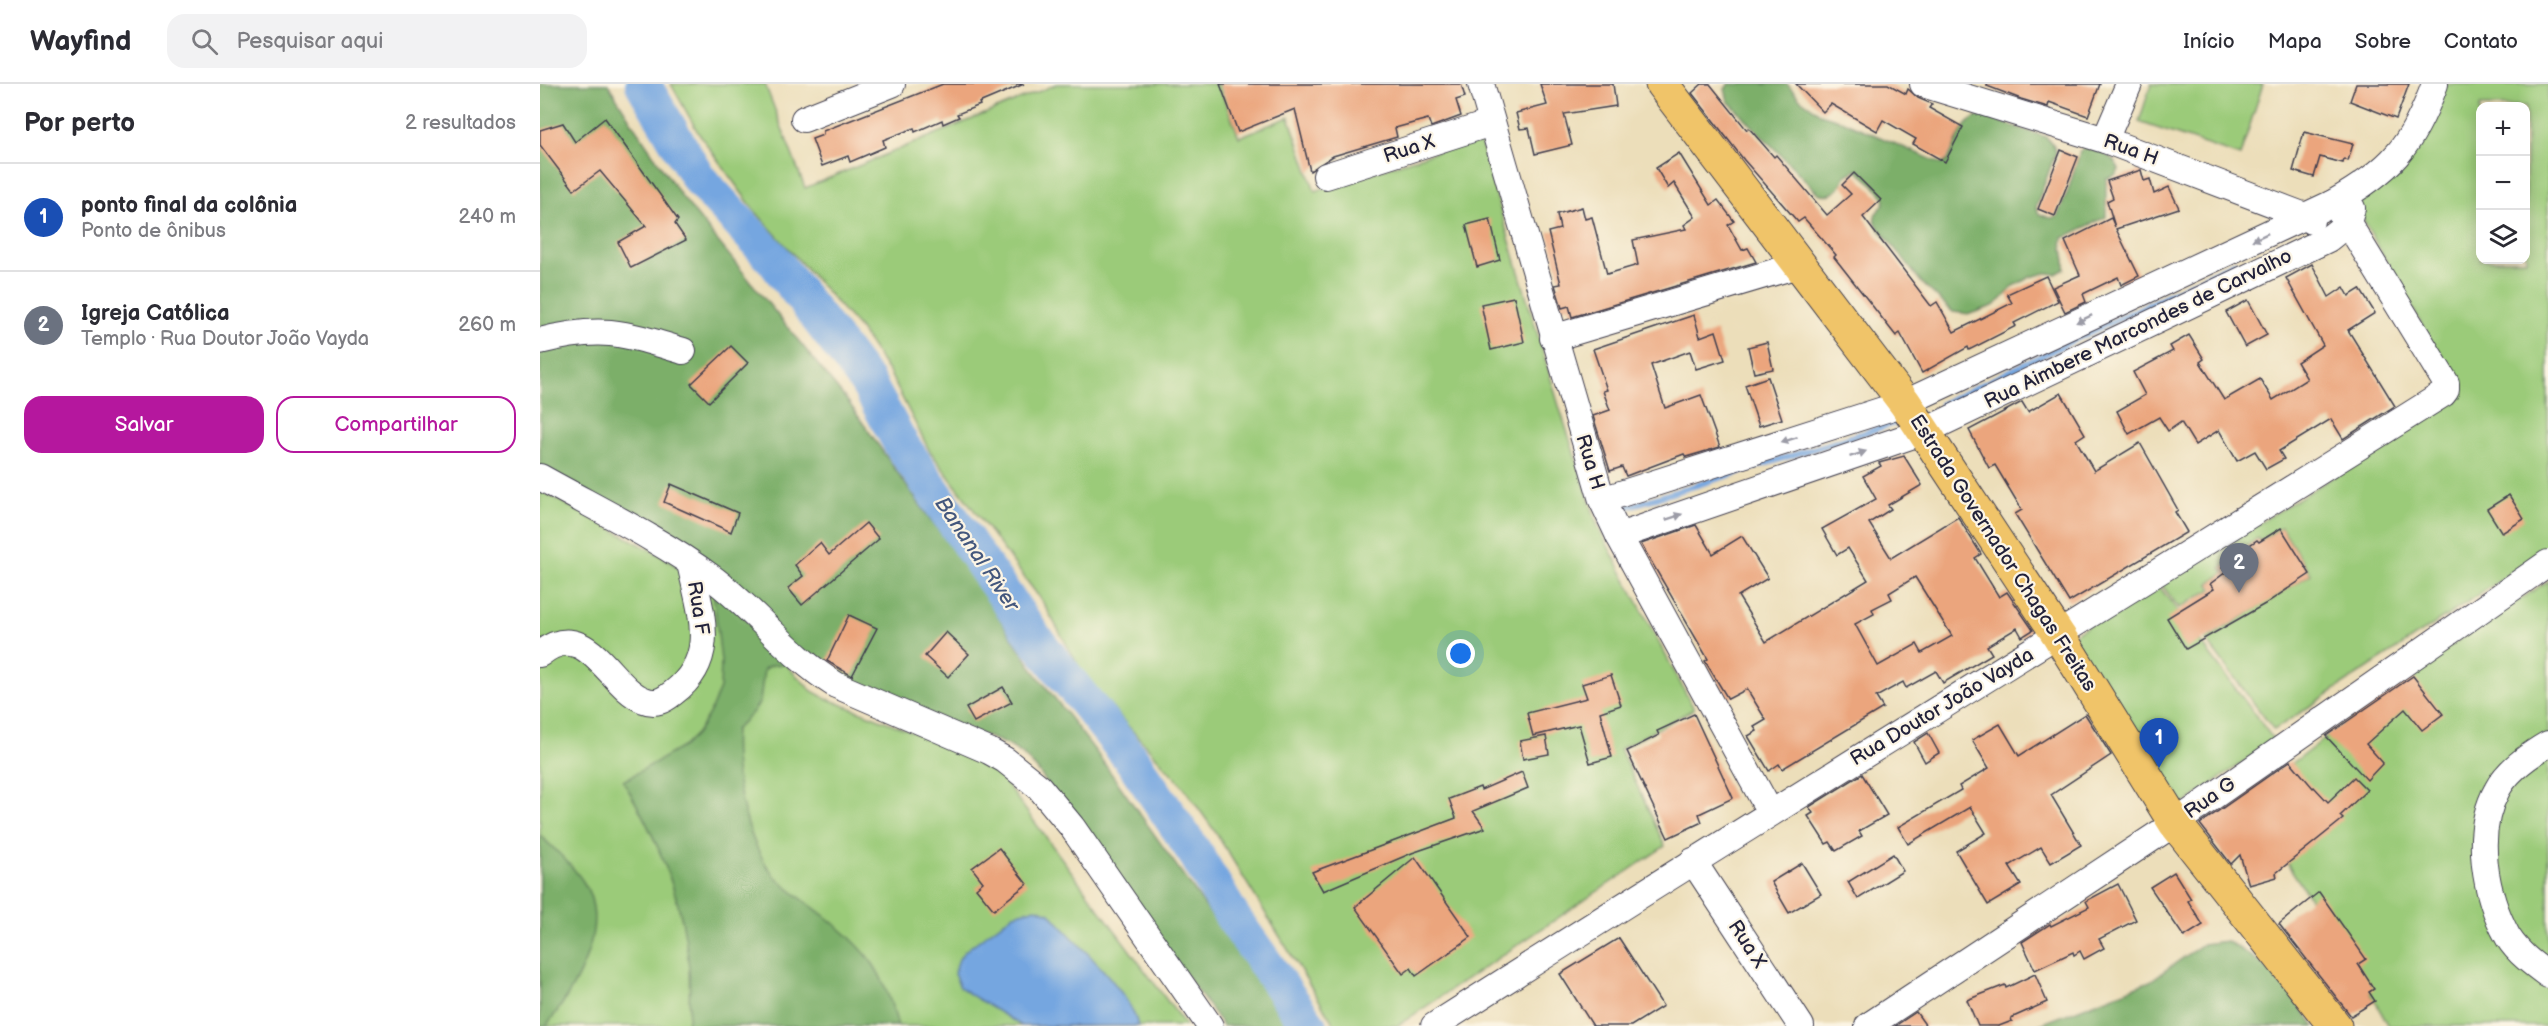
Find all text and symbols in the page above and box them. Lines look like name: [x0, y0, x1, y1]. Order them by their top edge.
search box: [167, 14, 587, 68]
text: Wayfind: [30, 25, 131, 58]
icon: search: [188, 25, 221, 58]
text: Pesquisar aqui: [236, 28, 383, 55]
text: Início: [2183, 29, 2235, 54]
text: Mapa: [2268, 29, 2322, 54]
text: Sobre: [2355, 29, 2411, 54]
text: Contato: [2444, 29, 2518, 54]
map controls: [2476, 102, 2530, 264]
button: +: [2476, 102, 2530, 156]
text: Por perto: [24, 108, 135, 139]
text: 2 resultados: [405, 111, 516, 135]
street label: Rua X: [1380, 129, 1438, 168]
street label: Rua H: [2100, 129, 2162, 171]
button: −: [2476, 156, 2530, 210]
text: ponto final da colônia: [81, 192, 297, 219]
text: 1: [39, 205, 48, 229]
text: 240 m: [459, 205, 516, 229]
button: layers: [2476, 210, 2530, 264]
text: Ponto de ônibus: [81, 219, 226, 243]
one-way arrow: [2252, 232, 2269, 241]
street label: Rua Aimbere Marcondes de Carvalho: [1980, 244, 2296, 414]
text: Igreja Católica: [81, 300, 230, 327]
text: 2: [38, 313, 49, 337]
text: 260 m: [458, 313, 516, 337]
one-way arrow: [2075, 315, 2092, 324]
text: Templo · Rua Doutor João Vayda: [81, 327, 369, 351]
button: Salvar: [24, 396, 264, 453]
button: Compartilhar: [276, 396, 516, 453]
street label: Estrada Governador Chagas Freitas: [1904, 410, 2102, 696]
street label: Rua H: [1570, 431, 1610, 493]
one-way arrow: [1780, 436, 1798, 445]
one-way arrow: [1850, 448, 1868, 458]
water label: Bananal River: [930, 492, 1025, 617]
one-way arrow: [1665, 511, 1683, 521]
pin: 2: [2220, 544, 2258, 593]
street label: Rua F: [682, 579, 714, 637]
your location: [1446, 639, 1475, 668]
street label: Rua Doutor João Vayda: [1846, 643, 2038, 771]
pin: 1: [2140, 718, 2178, 768]
street label: Rua G: [2180, 772, 2240, 824]
street label: Rua X: [1723, 916, 1772, 973]

